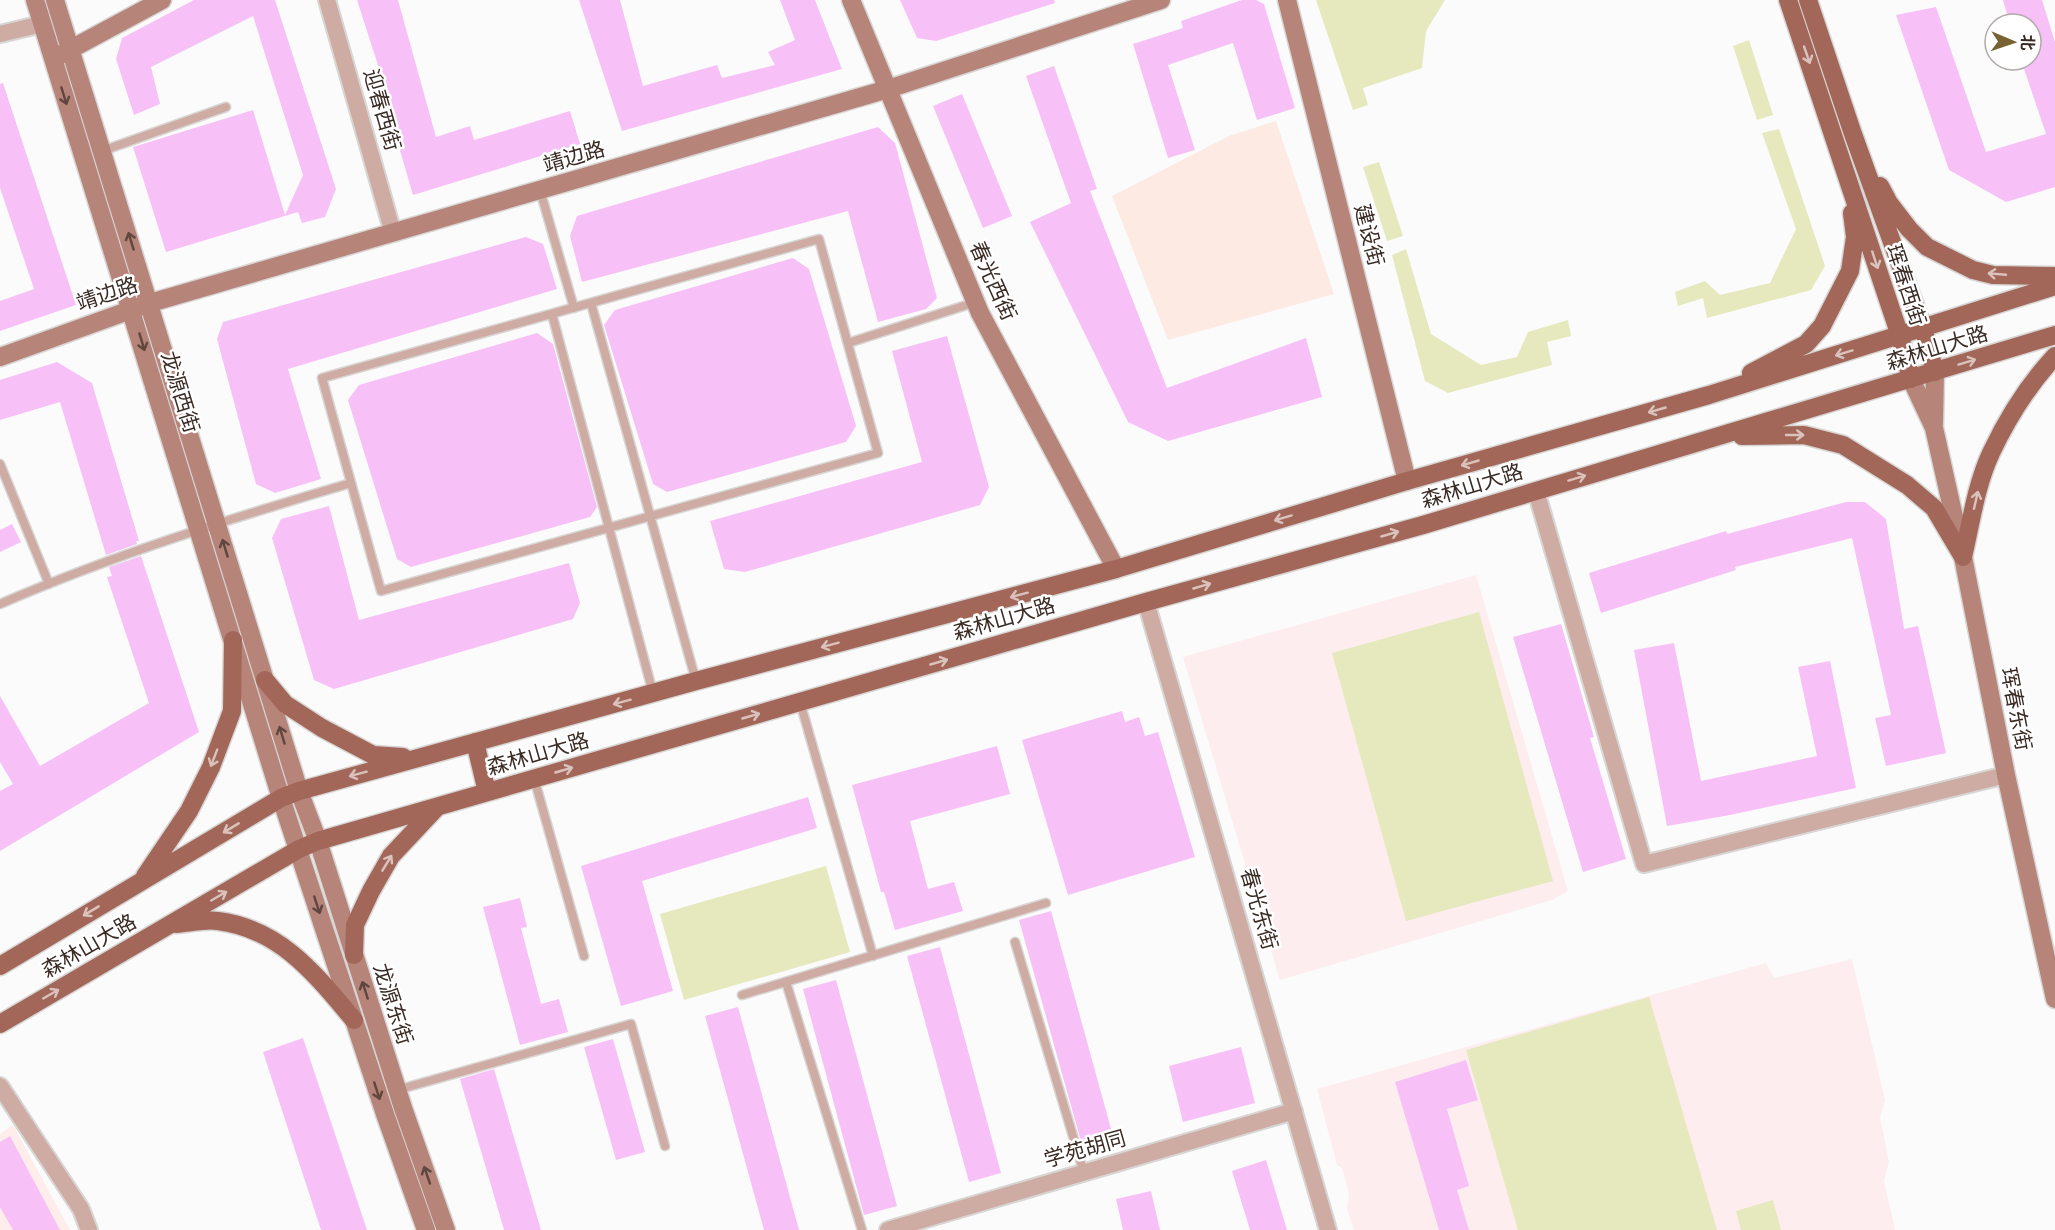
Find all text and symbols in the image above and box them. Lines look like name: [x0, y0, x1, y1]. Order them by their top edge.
north arrow: [1983, 12, 2043, 72]
text: 北: [2017, 34, 2036, 51]
one-way arrow: [1802, 46, 1813, 65]
street label: 迎春西街: [358, 66, 405, 154]
one-way arrow: [60, 86, 71, 105]
street label: 靖边路: [540, 137, 608, 178]
street label: 建设街: [1349, 202, 1388, 269]
one-way arrow: [124, 232, 135, 251]
street label: 春光西街: [964, 238, 1021, 325]
street label: 珲春西街: [1881, 241, 1930, 329]
one-way arrow: [1870, 250, 1881, 269]
one-way arrow: [1987, 268, 2007, 279]
street label: 靖边路: [73, 272, 141, 317]
street label: 森林山大路: [1883, 321, 1991, 376]
one-way arrow: [137, 332, 148, 351]
street label: 龙源西街: [155, 348, 204, 436]
one-way arrow: [1835, 348, 1854, 359]
one-way arrow: [1957, 356, 1976, 367]
one-way arrow: [1648, 404, 1667, 416]
one-way arrow: [1785, 429, 1805, 441]
one-way arrow: [1460, 458, 1479, 469]
street label: 森林山大路: [1418, 459, 1526, 514]
one-way arrow: [1567, 472, 1586, 483]
one-way arrow: [1971, 491, 1982, 510]
one-way arrow: [1274, 513, 1293, 524]
one-way arrow: [1380, 528, 1399, 539]
one-way arrow: [219, 539, 230, 558]
one-way arrow: [1192, 580, 1211, 591]
one-way arrow: [1010, 590, 1029, 601]
street label: 森林山大路: [950, 593, 1058, 646]
one-way arrow: [821, 640, 840, 652]
one-way arrow: [929, 655, 948, 667]
street label: 珲春东街: [1995, 665, 2036, 753]
one-way arrow: [613, 697, 632, 708]
one-way arrow: [741, 710, 760, 721]
one-way arrow: [276, 726, 287, 745]
street label: 森林山大路: [484, 728, 592, 781]
one-way arrow: [208, 748, 219, 767]
one-way arrow: [554, 764, 573, 775]
one-way arrow: [349, 769, 368, 781]
one-way arrow: [223, 822, 240, 834]
one-way arrow: [382, 855, 394, 872]
street label: 春光东街: [1235, 865, 1282, 953]
one-way arrow: [210, 890, 227, 902]
one-way arrow: [312, 895, 323, 914]
one-way arrow: [83, 906, 100, 918]
street label: 森林山大路: [38, 909, 141, 984]
street label: 龙源东街: [368, 960, 417, 1048]
one-way arrow: [359, 981, 370, 1000]
one-way arrow: [42, 988, 59, 1000]
one-way arrow: [372, 1081, 383, 1100]
street label: 学苑胡同: [1041, 1126, 1129, 1173]
one-way arrow: [420, 1166, 431, 1185]

